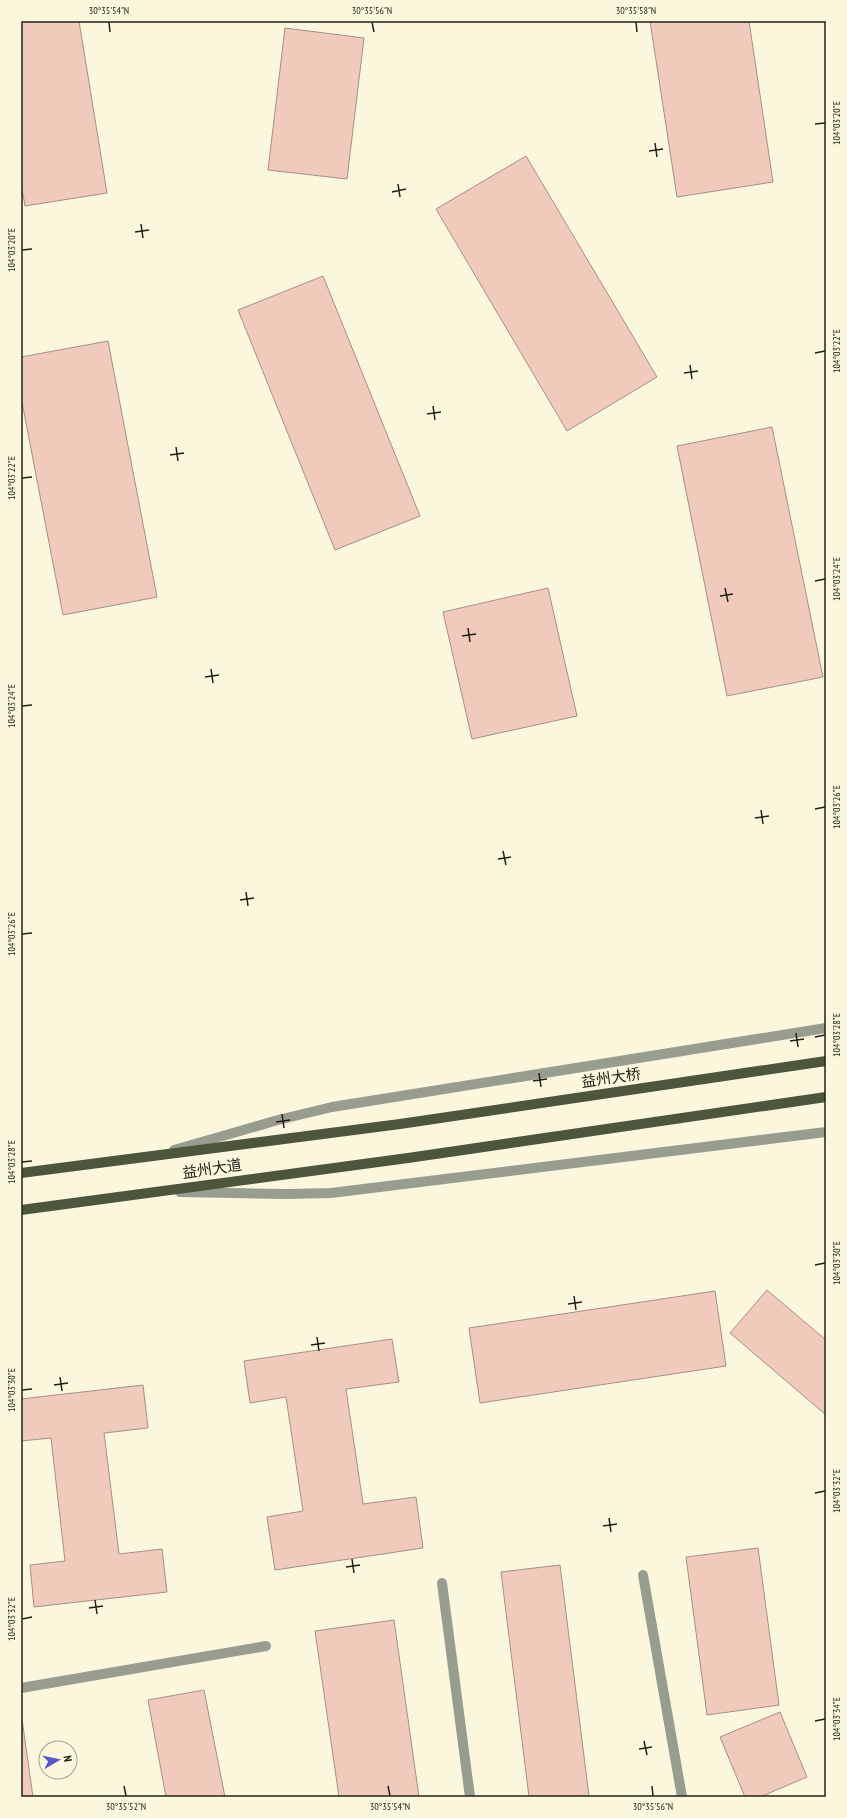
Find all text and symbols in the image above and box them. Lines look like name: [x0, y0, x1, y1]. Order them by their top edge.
text: 30°35'54"N: [89, 4, 129, 17]
text: 30°35'56"N: [352, 4, 392, 17]
text: 30°35'58"N: [616, 4, 656, 17]
text: 104°03'20"E: [830, 101, 843, 145]
text: 104°03'20"E: [5, 228, 18, 272]
text: 104°03'22"E: [830, 329, 843, 373]
text: 104°03'22"E: [5, 456, 18, 500]
text: 104°03'24"E: [830, 557, 843, 601]
text: 104°03'24"E: [5, 684, 18, 728]
text: 104°03'26"E: [830, 785, 843, 829]
text: 104°03'26"E: [5, 912, 18, 956]
text: 104°03'28"E: [830, 1013, 843, 1057]
street label: 益州大桥: [580, 1064, 642, 1091]
text: 104°03'28"E: [5, 1140, 18, 1184]
street label: 益州大道: [181, 1155, 243, 1182]
text: 104°03'30"E: [830, 1241, 843, 1285]
text: 104°03'30"E: [5, 1368, 18, 1412]
text: 104°03'32"E: [830, 1469, 843, 1513]
text: 104°03'32"E: [5, 1597, 18, 1641]
text: 104°03'34"E: [830, 1697, 843, 1741]
north arrow: [38, 1740, 78, 1780]
text: N: [60, 1754, 75, 1763]
text: 30°35'52"N: [106, 1800, 146, 1813]
text: 30°35'54"N: [370, 1800, 410, 1813]
text: 30°35'56"N: [633, 1800, 673, 1813]

